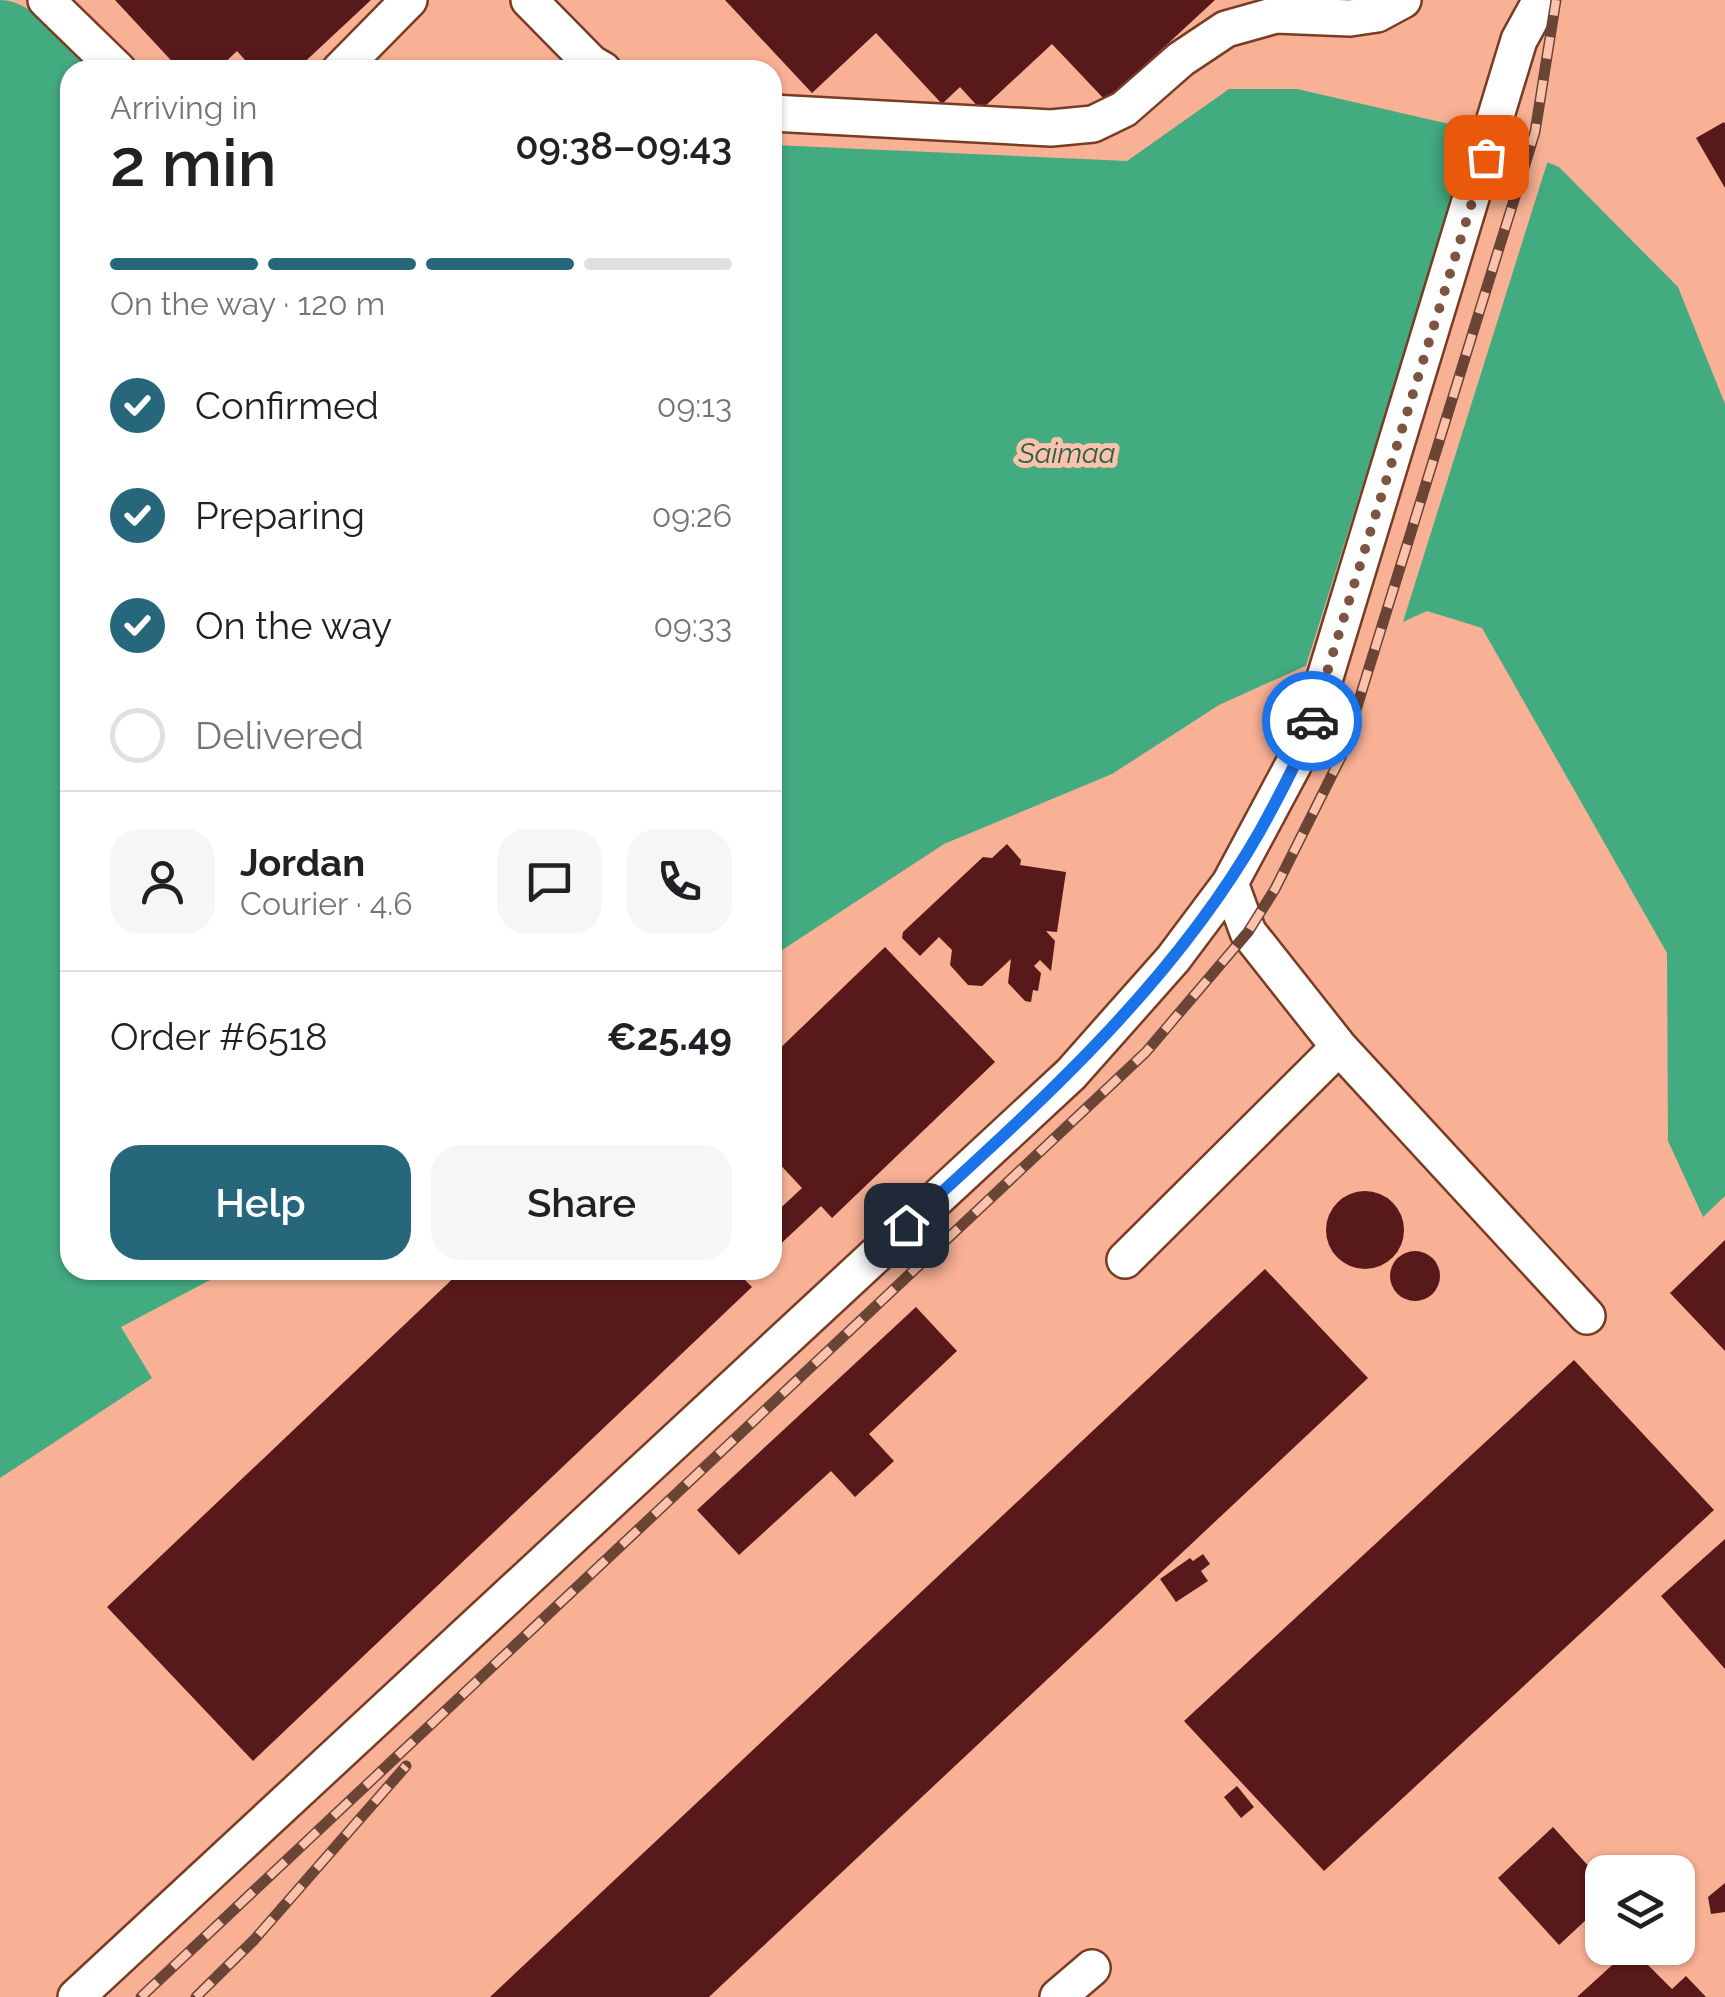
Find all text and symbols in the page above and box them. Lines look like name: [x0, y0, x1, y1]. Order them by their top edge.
text: Arriving in: [110, 89, 257, 126]
pin: [1444, 115, 1529, 200]
text: 09:38–09:43: [515, 123, 732, 168]
text: 2 min: [110, 125, 277, 201]
icon: bag: [1459, 130, 1514, 185]
text: On the way · 120 m: [110, 285, 385, 322]
icon: check: [110, 378, 165, 433]
text: Confirmed: [195, 383, 379, 428]
text: 09:13: [657, 387, 732, 424]
water label: Saimaa: [1017, 437, 1116, 470]
icon: check: [110, 488, 165, 543]
text: Preparing: [195, 493, 365, 538]
text: 09:26: [652, 497, 732, 534]
icon: check: [110, 598, 165, 653]
text: On the way: [195, 603, 392, 648]
text: 09:33: [653, 607, 732, 644]
courier: [1262, 671, 1362, 771]
icon: car: [1285, 694, 1340, 749]
text: Delivered: [195, 713, 364, 758]
button: person: [110, 829, 215, 934]
button: chat: [497, 829, 602, 934]
button: phone: [627, 829, 732, 934]
text: Jordan: [240, 840, 365, 885]
text: Courier · 4.6: [240, 885, 413, 922]
text: Order #6518: [110, 1014, 328, 1059]
text: €25.49: [607, 1014, 732, 1059]
button: Help: [110, 1145, 411, 1260]
button: Share: [431, 1145, 732, 1260]
pin: [864, 1183, 949, 1268]
icon: home: [879, 1198, 934, 1253]
map controls: [1585, 1855, 1695, 1965]
button: layers: [1585, 1855, 1695, 1965]

